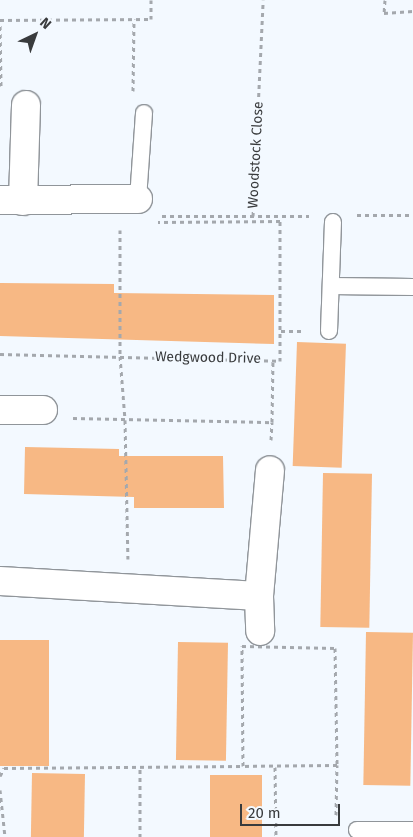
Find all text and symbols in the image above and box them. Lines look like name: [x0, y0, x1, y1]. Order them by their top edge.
north arrow: [10, 10, 60, 60]
text: N: [36, 14, 55, 33]
street label: Woodstock Close: [245, 101, 267, 209]
street label: Wedgwood Drive: [155, 349, 261, 367]
scale bar: [243, 794, 343, 826]
text: 20 m: [248, 804, 281, 822]

